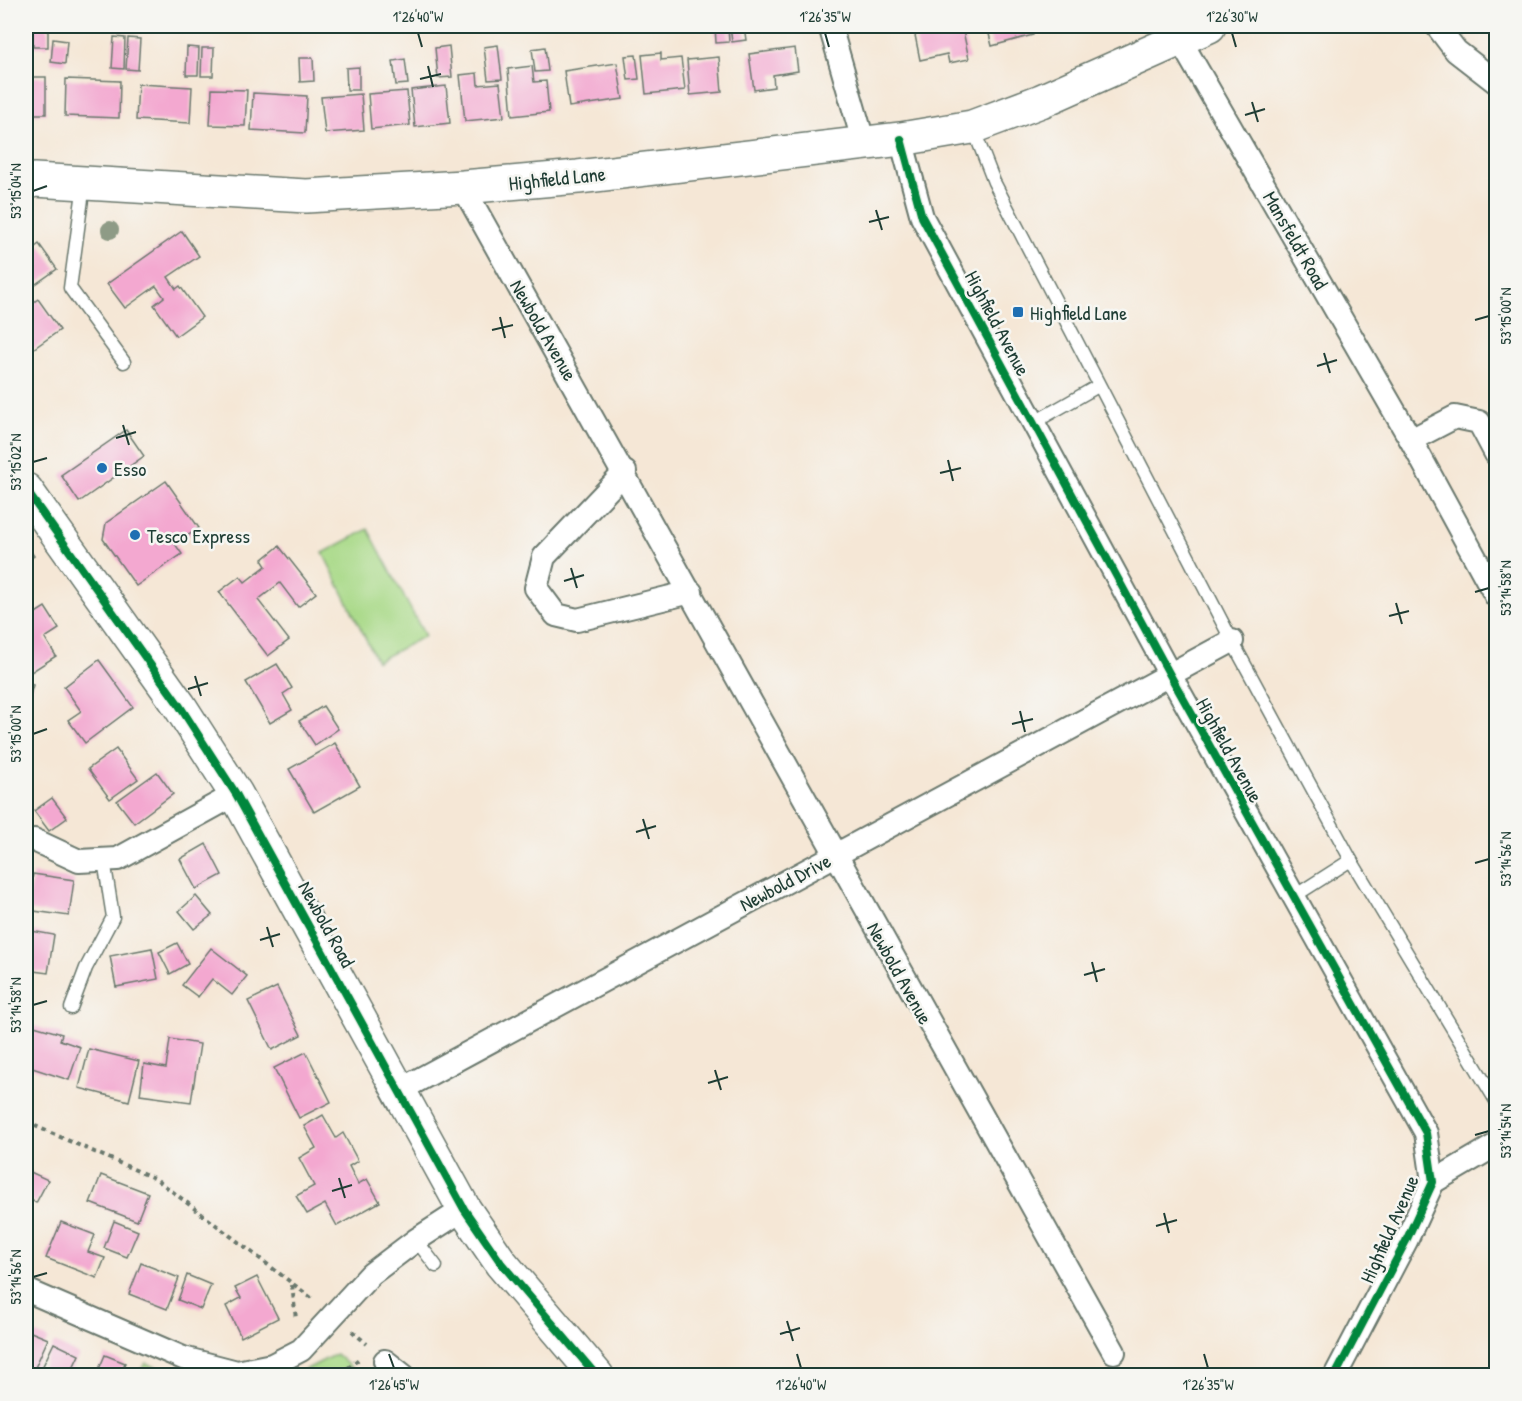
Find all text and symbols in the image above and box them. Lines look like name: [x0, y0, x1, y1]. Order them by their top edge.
text: 1°26'40"W: [393, 6, 444, 27]
text: 1°26'35"W: [799, 6, 851, 27]
text: 1°26'30"W: [1206, 6, 1259, 27]
street label: Highfield Lane: [507, 159, 607, 197]
text: 53°15'04"N: [5, 163, 26, 219]
street label: Mansfeldt Road: [1257, 186, 1335, 294]
street label: Highfield Avenue: [959, 266, 1037, 380]
street label: Newbold Avenue: [504, 274, 584, 386]
text: 53°15'00"N: [1495, 288, 1516, 344]
place label: Highfield Lane: [1030, 299, 1127, 326]
marker: Highfield Lane: [1011, 305, 1025, 319]
text: 53°15'02"N: [5, 433, 26, 491]
place label: Esso: [114, 455, 146, 482]
marker: Esso: [95, 461, 109, 475]
place label: Tesco Express: [147, 522, 250, 549]
marker: Tesco Express: [128, 528, 142, 542]
text: 53°14'58"N: [1495, 560, 1516, 616]
street label: Highfield Avenue: [1190, 693, 1270, 807]
text: 53°15'00"N: [5, 706, 26, 762]
text: 53°14'56"N: [1495, 832, 1516, 886]
street label: Newbold Drive: [735, 847, 835, 917]
street label: Newbold Road: [292, 876, 362, 972]
street label: Newbold Avenue: [861, 917, 939, 1029]
text: 53°14'58"N: [5, 977, 26, 1033]
text: 53°14'54"N: [1495, 1104, 1516, 1158]
street label: Highfield Avenue: [1353, 1171, 1425, 1287]
text: 53°14'56"N: [5, 1250, 26, 1304]
text: 1°26'45"W: [369, 1374, 420, 1395]
text: 1°26'40"W: [776, 1374, 827, 1395]
text: 1°26'35"W: [1182, 1374, 1234, 1395]

